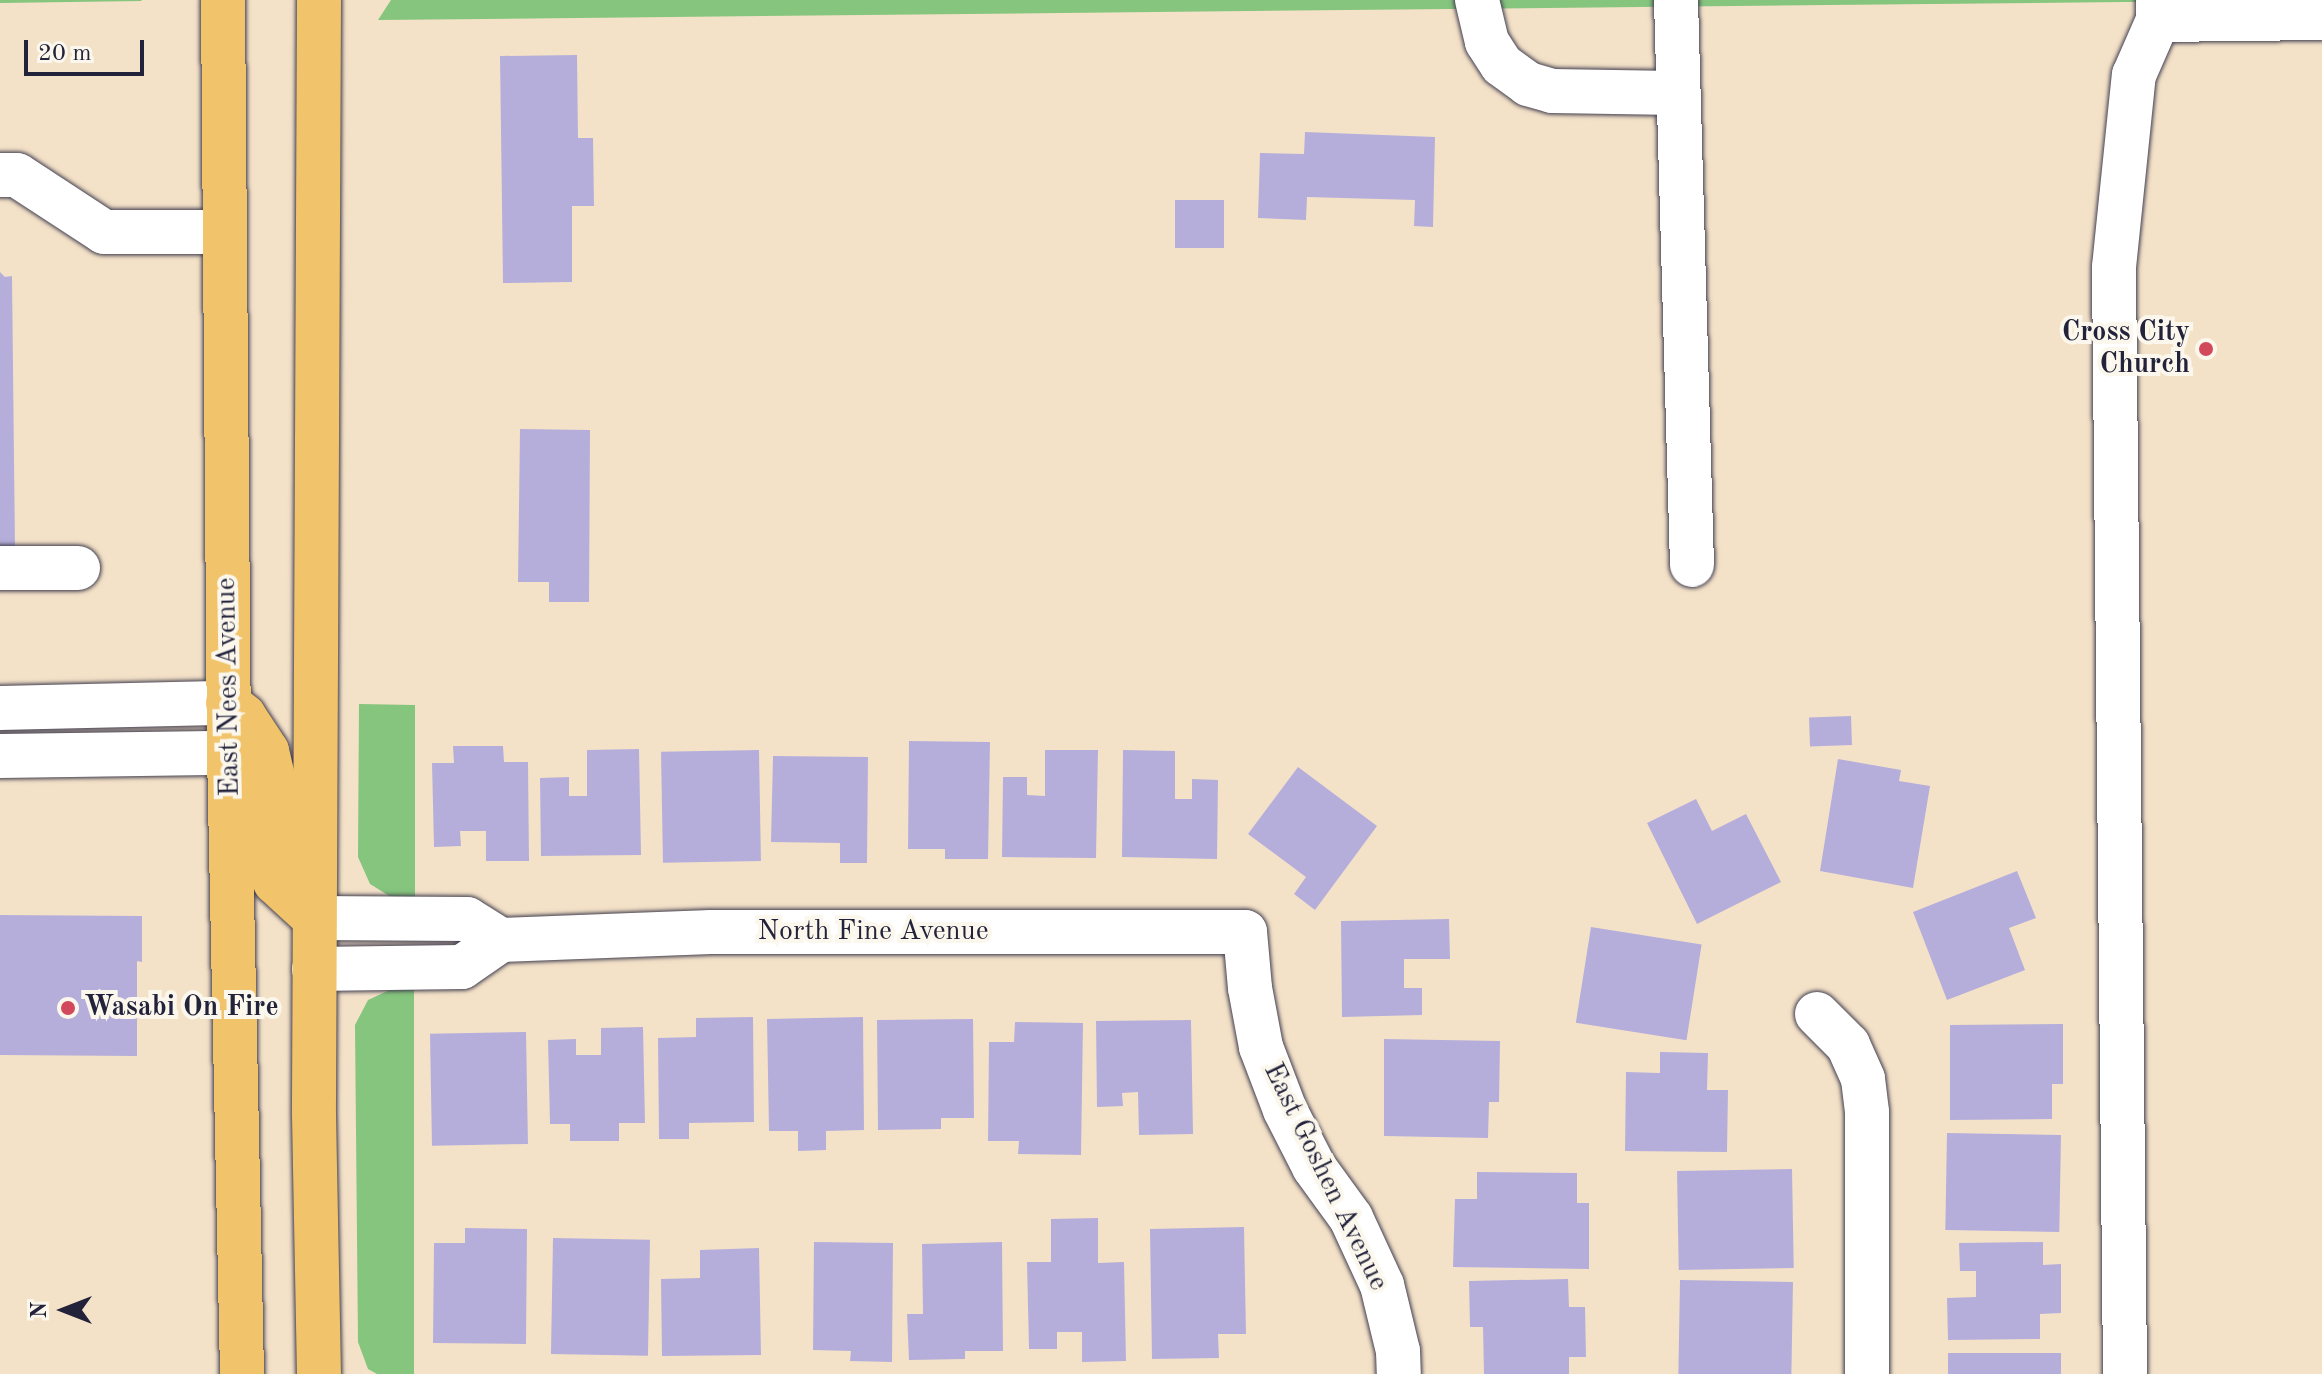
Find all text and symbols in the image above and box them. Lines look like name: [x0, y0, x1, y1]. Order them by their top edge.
scale bar: [28, 24, 148, 74]
text: 20 m: [38, 42, 92, 66]
place label: Cross City Church: [2062, 316, 2190, 382]
marker: Cross City Church: [2197, 340, 2215, 358]
street label: East Nees Avenue: [210, 577, 248, 797]
street label: North Fine Avenue: [757, 915, 989, 949]
place label: Wasabi On Fire: [84, 991, 279, 1025]
marker: Wasabi On Fire: [59, 999, 77, 1017]
street label: East Goshen Avenue: [1255, 1058, 1395, 1296]
north arrow: [24, 1270, 104, 1350]
text: N: [29, 1302, 51, 1318]

